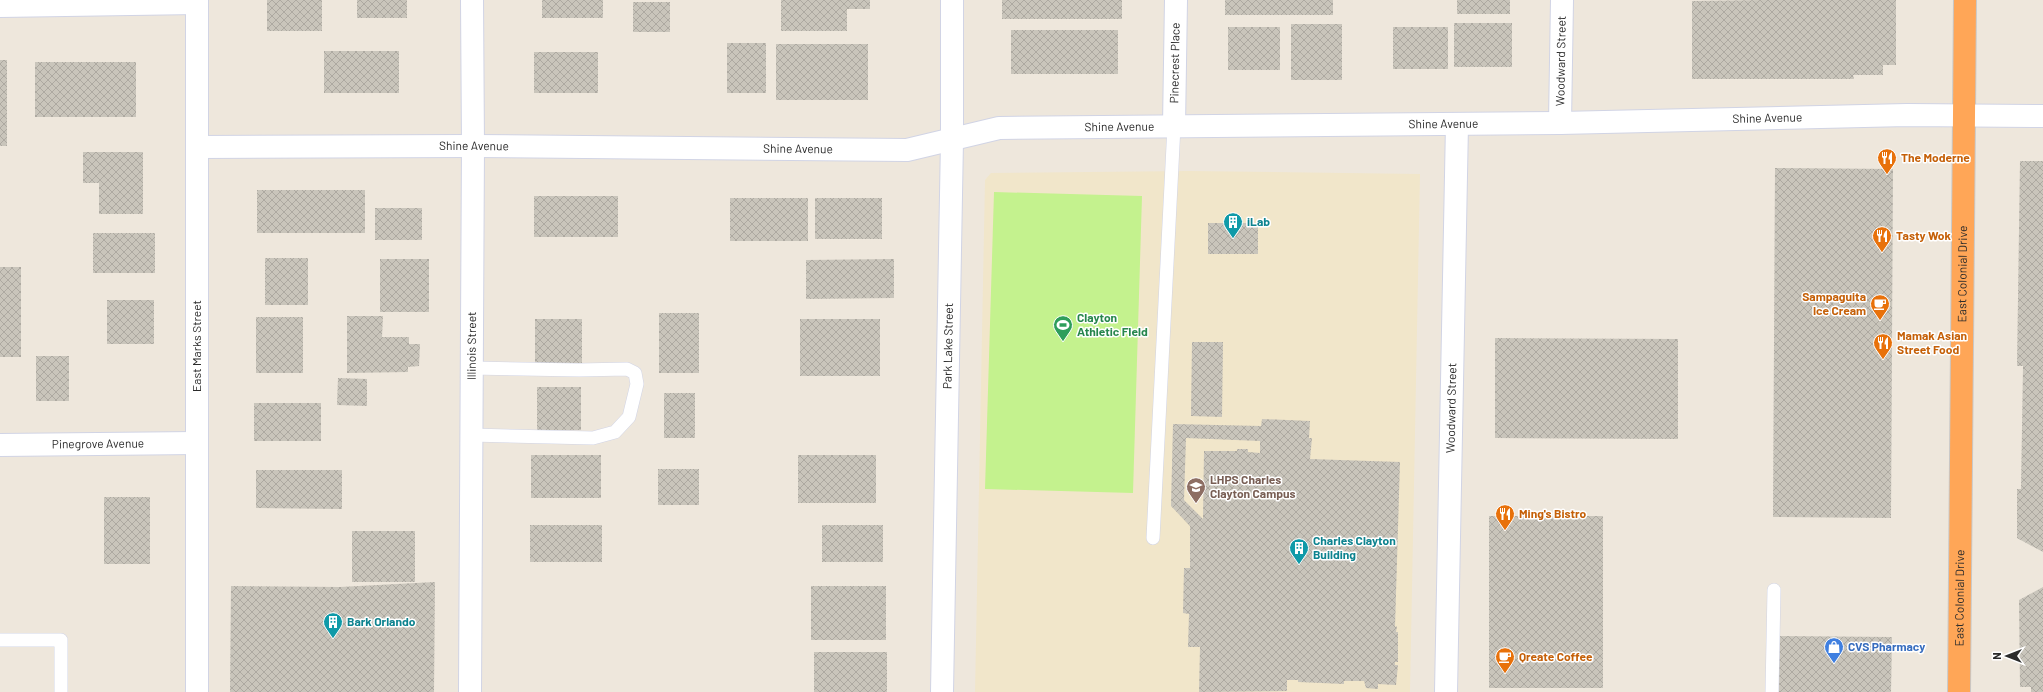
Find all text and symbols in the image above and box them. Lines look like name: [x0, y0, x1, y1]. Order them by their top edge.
street label: Woodward Street: [1552, 16, 1568, 106]
street label: Pinecrest Place: [1166, 22, 1182, 104]
street label: Shine Avenue: [1732, 109, 1802, 125]
street label: Shine Avenue: [1408, 116, 1478, 130]
street label: Shine Avenue: [1084, 119, 1154, 133]
street label: Shine Avenue: [439, 138, 509, 152]
street label: Shine Avenue: [763, 141, 833, 155]
restaurant icon: The Moderne: [1876, 147, 1898, 175]
place label: The Moderne: [1901, 150, 1970, 164]
building icon: iLab: [1222, 211, 1244, 239]
place label: iLab: [1247, 214, 1270, 228]
restaurant icon: Tasty Wok: [1871, 225, 1893, 253]
street label: East Colonial Drive: [1954, 226, 1969, 322]
place label: Tasty Wok: [1896, 228, 1951, 242]
place label: Sampaguita Ice Cream: [1802, 289, 1866, 317]
cafe icon: Sampaguita Ice Cream: [1869, 293, 1891, 321]
street label: East Marks Street: [189, 300, 203, 392]
street label: Park Lake Street: [939, 303, 955, 389]
place label: Clayton Athletic FIeld: [1077, 310, 1148, 338]
street label: Illinois Street: [464, 312, 478, 380]
sports icon: Clayton Athletic FIeld: [1052, 314, 1074, 342]
place label: Mamak Asian Street Food: [1897, 328, 1967, 356]
restaurant icon: Mamak Asian Street Food: [1872, 332, 1894, 360]
street label: Woodward Street: [1443, 363, 1458, 453]
street label: Pinegrove Avenue: [52, 436, 144, 450]
place label: LHPS Charles Clayton Campus: [1210, 472, 1296, 500]
school or university icon: LHPS Charles Clayton Campus: [1185, 476, 1207, 504]
restaurant icon: Ming's Bistro: [1494, 503, 1516, 531]
place label: Ming's Bistro: [1519, 506, 1586, 520]
place label: Charles Clayton Building: [1313, 533, 1396, 561]
building icon: Charles Clayton Building: [1288, 537, 1310, 565]
street label: East Colonial Drive: [1951, 550, 1966, 646]
building icon: Bark Orlando: [322, 611, 344, 639]
place label: Bark Orlando: [347, 614, 416, 628]
shop icon: CVS Pharmacy: [1823, 636, 1845, 664]
north arrow: [1987, 636, 2027, 676]
place label: CVS Pharmacy: [1848, 639, 1925, 653]
cafe icon: Qreate Coffee: [1494, 646, 1516, 674]
place label: Qreate Coffee: [1519, 649, 1593, 663]
text: N: [1990, 652, 2003, 660]

